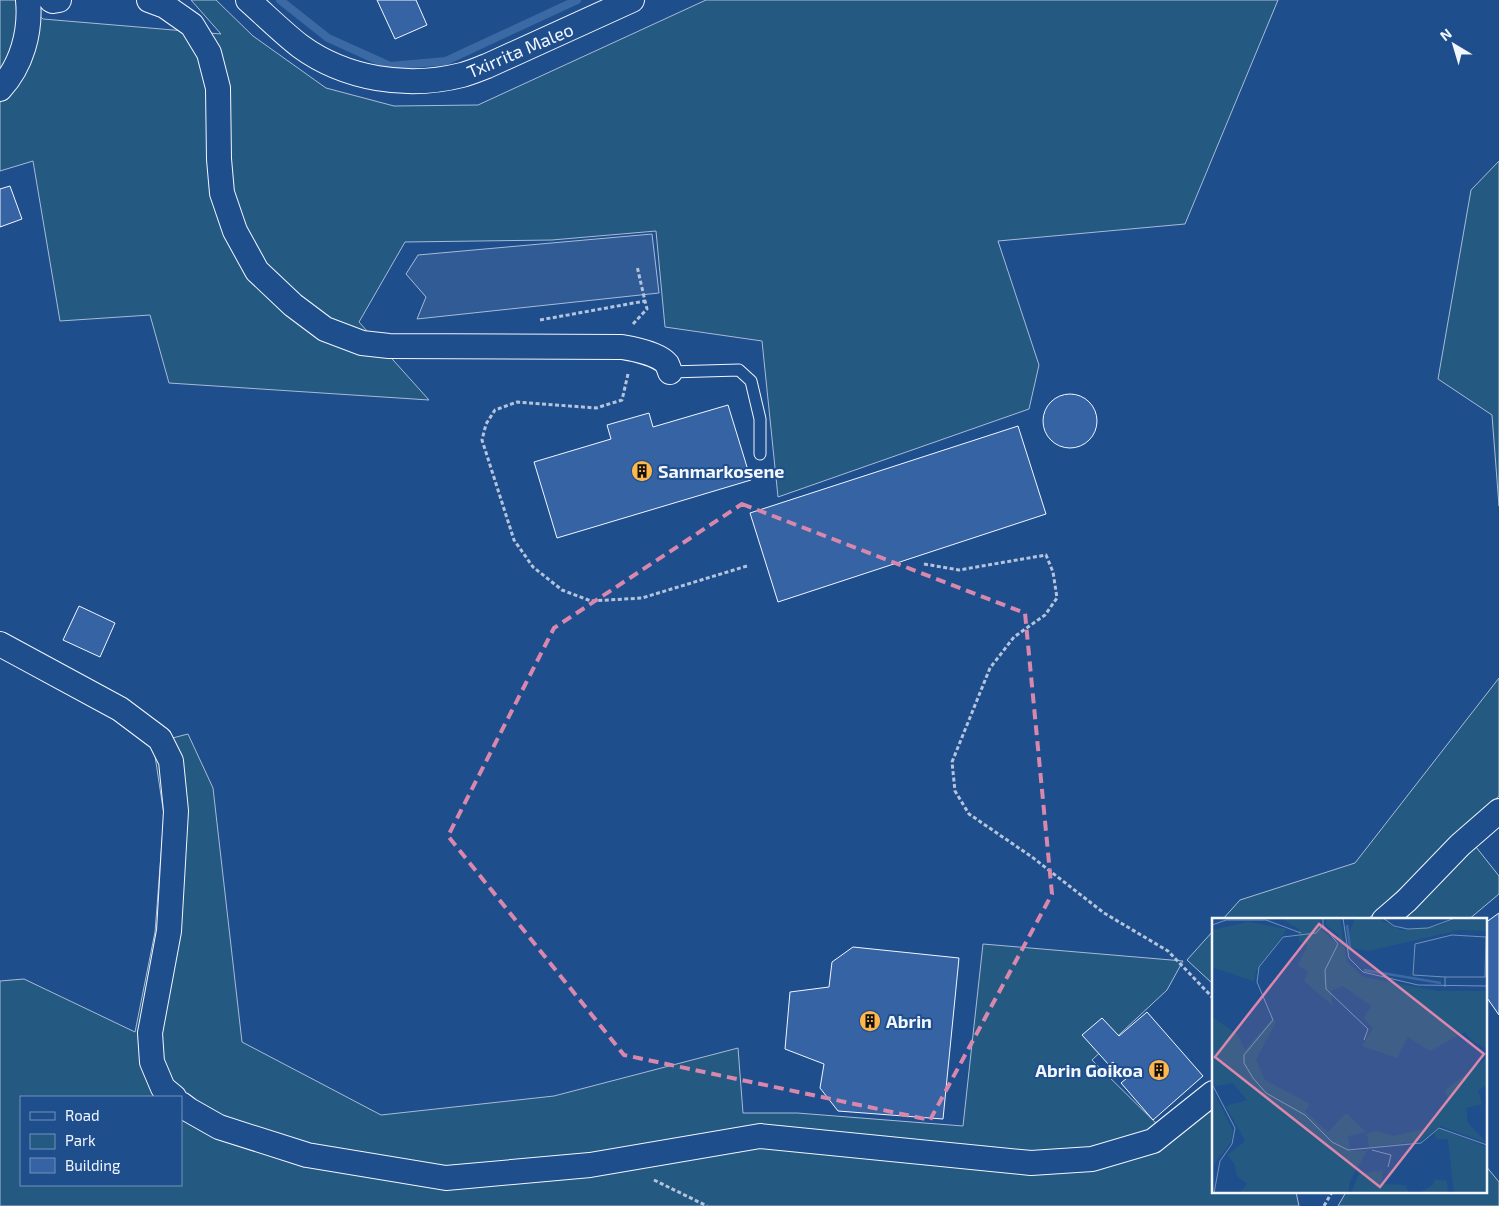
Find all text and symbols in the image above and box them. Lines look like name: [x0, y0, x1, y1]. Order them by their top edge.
street label: Txirrita Maleo: [463, 18, 577, 82]
north arrow: [1429, 20, 1479, 70]
text: N: [1436, 25, 1455, 44]
building icon: Sanmarkosene: [630, 459, 654, 483]
place label: Sanmarkosene: [658, 460, 784, 482]
inset map: [1212, 918, 1486, 1194]
building icon: Abrin: [858, 1009, 882, 1033]
place label: Abrin: [886, 1010, 932, 1032]
building icon: Abrin Goikoa: [1147, 1058, 1171, 1082]
place label: Abrin Goikoa: [1035, 1059, 1143, 1081]
legend: [20, 1096, 182, 1186]
text: Road: [65, 1106, 100, 1124]
text: Park: [65, 1131, 96, 1149]
text: Building: [65, 1156, 121, 1174]

